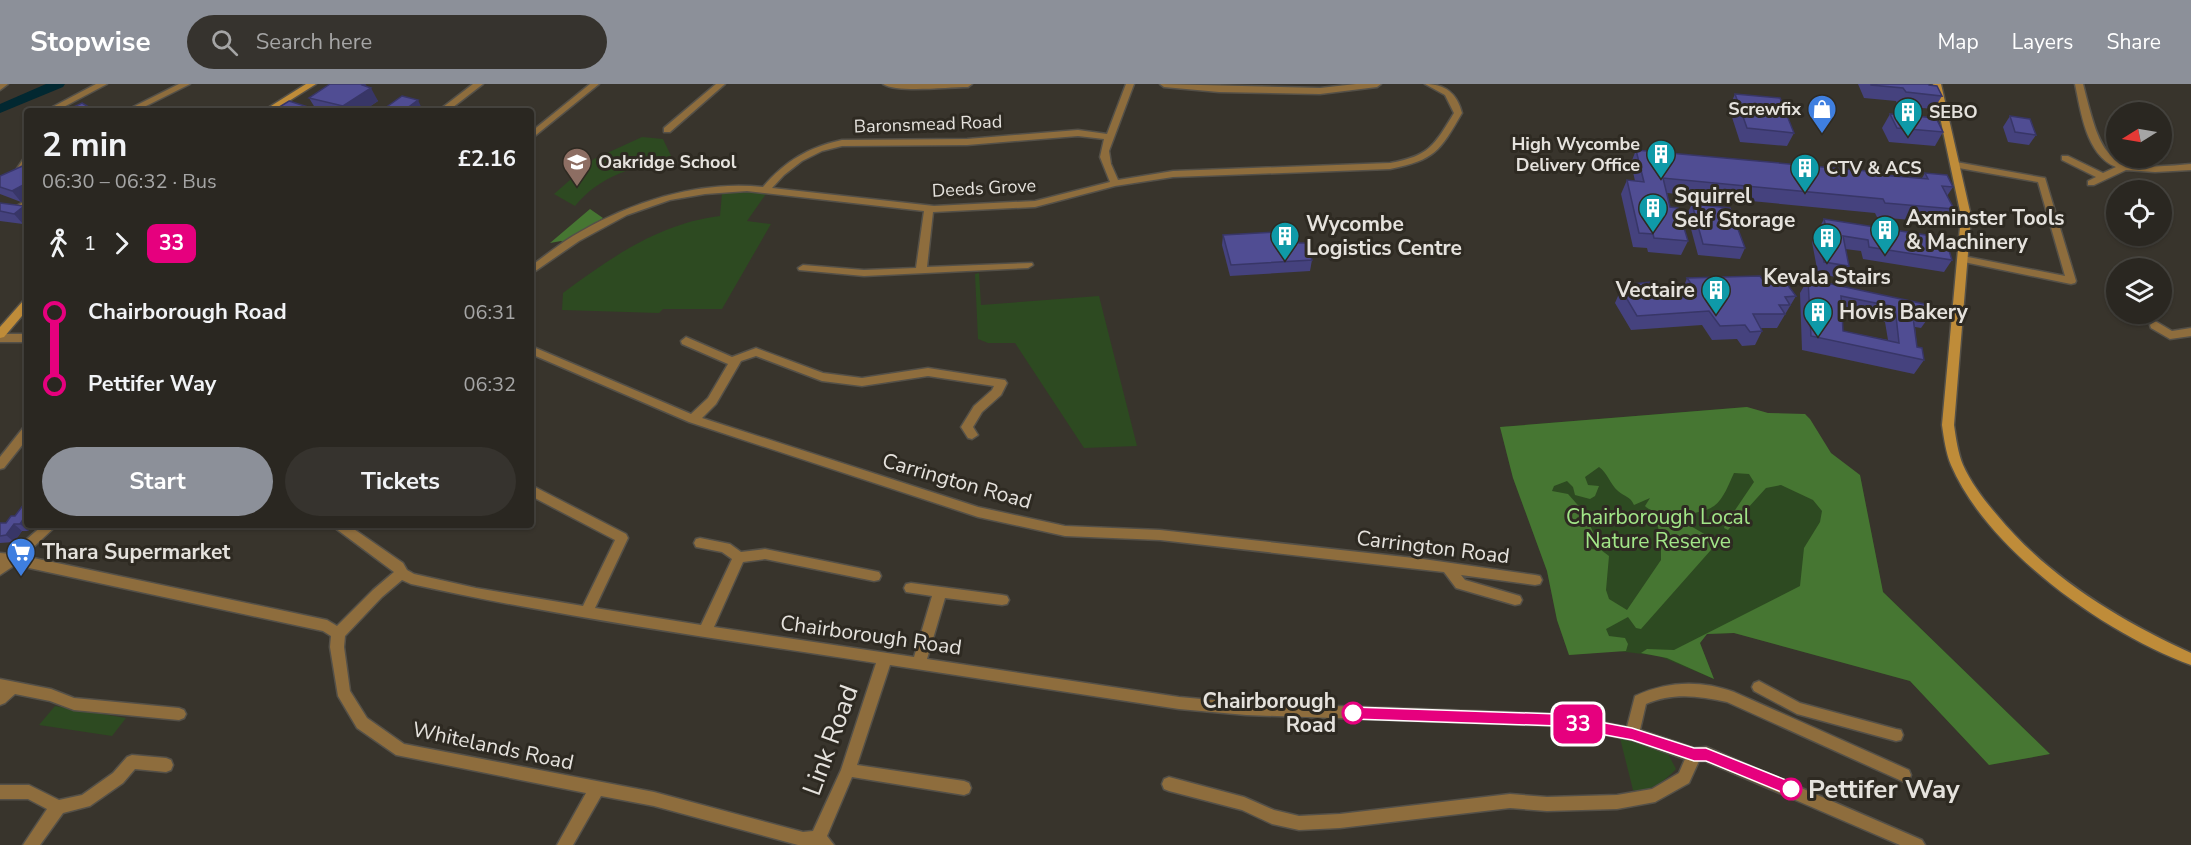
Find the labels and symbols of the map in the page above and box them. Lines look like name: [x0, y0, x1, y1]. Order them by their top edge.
shop icon: Screwfix: [1806, 93, 1838, 135]
building icon: SEBO: [1892, 96, 1924, 138]
place label: Screwfix: [1728, 97, 1801, 121]
place label: SEBO: [1929, 100, 1978, 124]
north arrow: [2106, 102, 2172, 168]
street label: Baronsmead Road: [853, 109, 1003, 139]
place label: High Wycombe Delivery Office: [1511, 132, 1640, 177]
building icon: High Wycombe Delivery Office: [1645, 138, 1677, 180]
school or university icon: Oakridge School: [561, 146, 593, 188]
place label: Oakridge School: [598, 150, 737, 174]
building icon: CTV & ACS: [1789, 152, 1821, 194]
place label: CTV & ACS: [1826, 156, 1922, 180]
street label: Deeds Grove: [931, 173, 1037, 203]
place label: Squirrel Self Storage: [1674, 182, 1795, 234]
building icon: Squirrel Self Storage: [1637, 192, 1669, 234]
place label: Axminster Tools & Machinery: [1906, 204, 2065, 256]
place label: Wycombe Logistics Centre: [1306, 210, 1462, 262]
building icon: Axminster Tools & Machinery: [1869, 214, 1901, 256]
building icon: Wycombe Logistics Centre: [1269, 220, 1301, 262]
building icon: Kevala Stairs: [1811, 222, 1843, 264]
place label: Kevala Stairs: [1763, 263, 1891, 291]
building icon: Vectaire: [1700, 274, 1732, 316]
place label: Vectaire: [1615, 276, 1695, 304]
building icon: Hovis Bakery: [1802, 296, 1834, 338]
place label: Hovis Bakery: [1839, 298, 1969, 326]
street label: Carrington Road: [879, 446, 1035, 516]
park label: Chairborough Local Nature Reserve: [1566, 503, 1751, 555]
street label: Carrington Road: [1355, 524, 1511, 570]
supermarket icon: Thara Supermarket: [5, 536, 37, 578]
place label: Thara Supermarket: [42, 538, 231, 566]
street label: Chairborough Road: [779, 608, 963, 662]
street label: Link Road: [794, 680, 867, 800]
place label: Chairborough Road: [1202, 687, 1336, 739]
marker: Chairborough Road: [1342, 702, 1364, 724]
line badge: 33: [1551, 704, 1605, 744]
street label: Whitelands Road: [410, 715, 576, 777]
place label: Pettifer Way: [1808, 772, 1960, 807]
marker: Pettifer Way: [1780, 778, 1802, 800]

